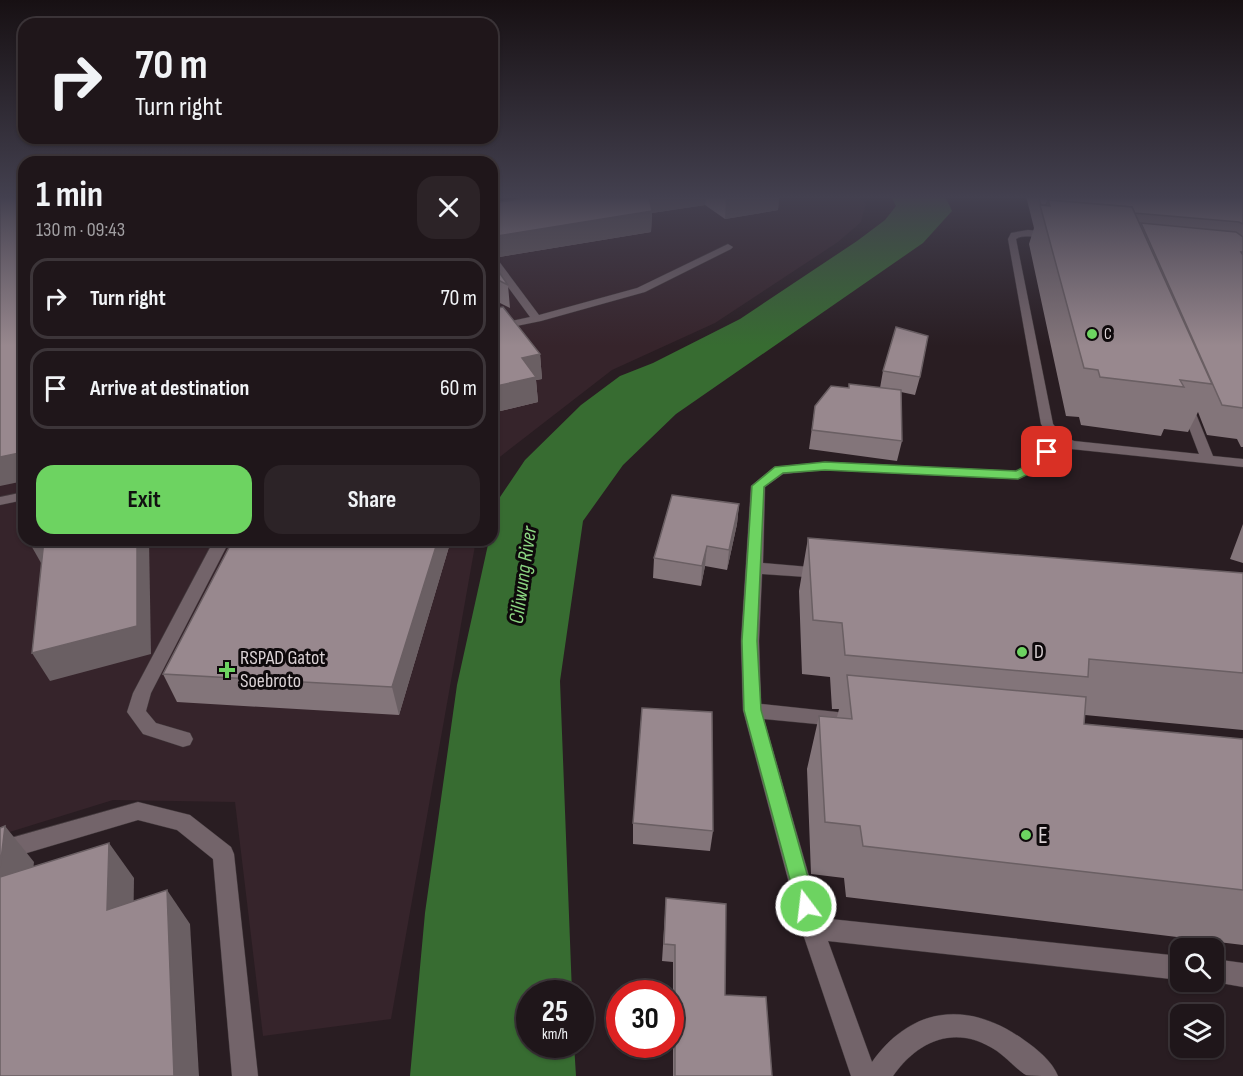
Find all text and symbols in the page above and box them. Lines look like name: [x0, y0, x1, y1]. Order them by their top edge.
text: 70 m: [135, 40, 208, 91]
icon: right: [36, 42, 114, 120]
text: Turn right: [135, 91, 222, 123]
text: 1 min: [36, 174, 103, 217]
button: close: [417, 176, 480, 239]
text: 130 m · 09:43: [36, 218, 125, 242]
icon: right: [39, 282, 72, 315]
text: Turn right: [90, 285, 166, 312]
text: 70 m: [441, 285, 477, 312]
place label: C: [1104, 325, 1112, 344]
marker: C: [1085, 327, 1099, 341]
icon: arrive: [39, 372, 72, 405]
text: Arrive at destination: [90, 375, 249, 402]
text: 60 m: [440, 375, 477, 402]
pin: [1021, 426, 1072, 477]
icon: arrive: [1030, 435, 1063, 468]
button: Exit: [36, 465, 252, 534]
button: Share: [264, 465, 480, 534]
water label: Ciliwung River: [504, 524, 542, 625]
place label: D: [1034, 640, 1044, 664]
marker: D: [1015, 645, 1029, 659]
place label: RSPAD Gatot Soebroto: [240, 646, 325, 693]
marker: RSPAD Gatot Soebroto: [218, 661, 236, 679]
place label: E: [1038, 821, 1048, 850]
marker: E: [1019, 828, 1033, 842]
position arrow: [774, 874, 838, 938]
map controls: [1170, 938, 1224, 1058]
button: search: [1170, 938, 1224, 992]
speed limit sign: 30: [606, 980, 684, 1058]
text: 25: [542, 994, 568, 1030]
button: layers: [1170, 1004, 1224, 1058]
text: km/h: [542, 1025, 568, 1044]

